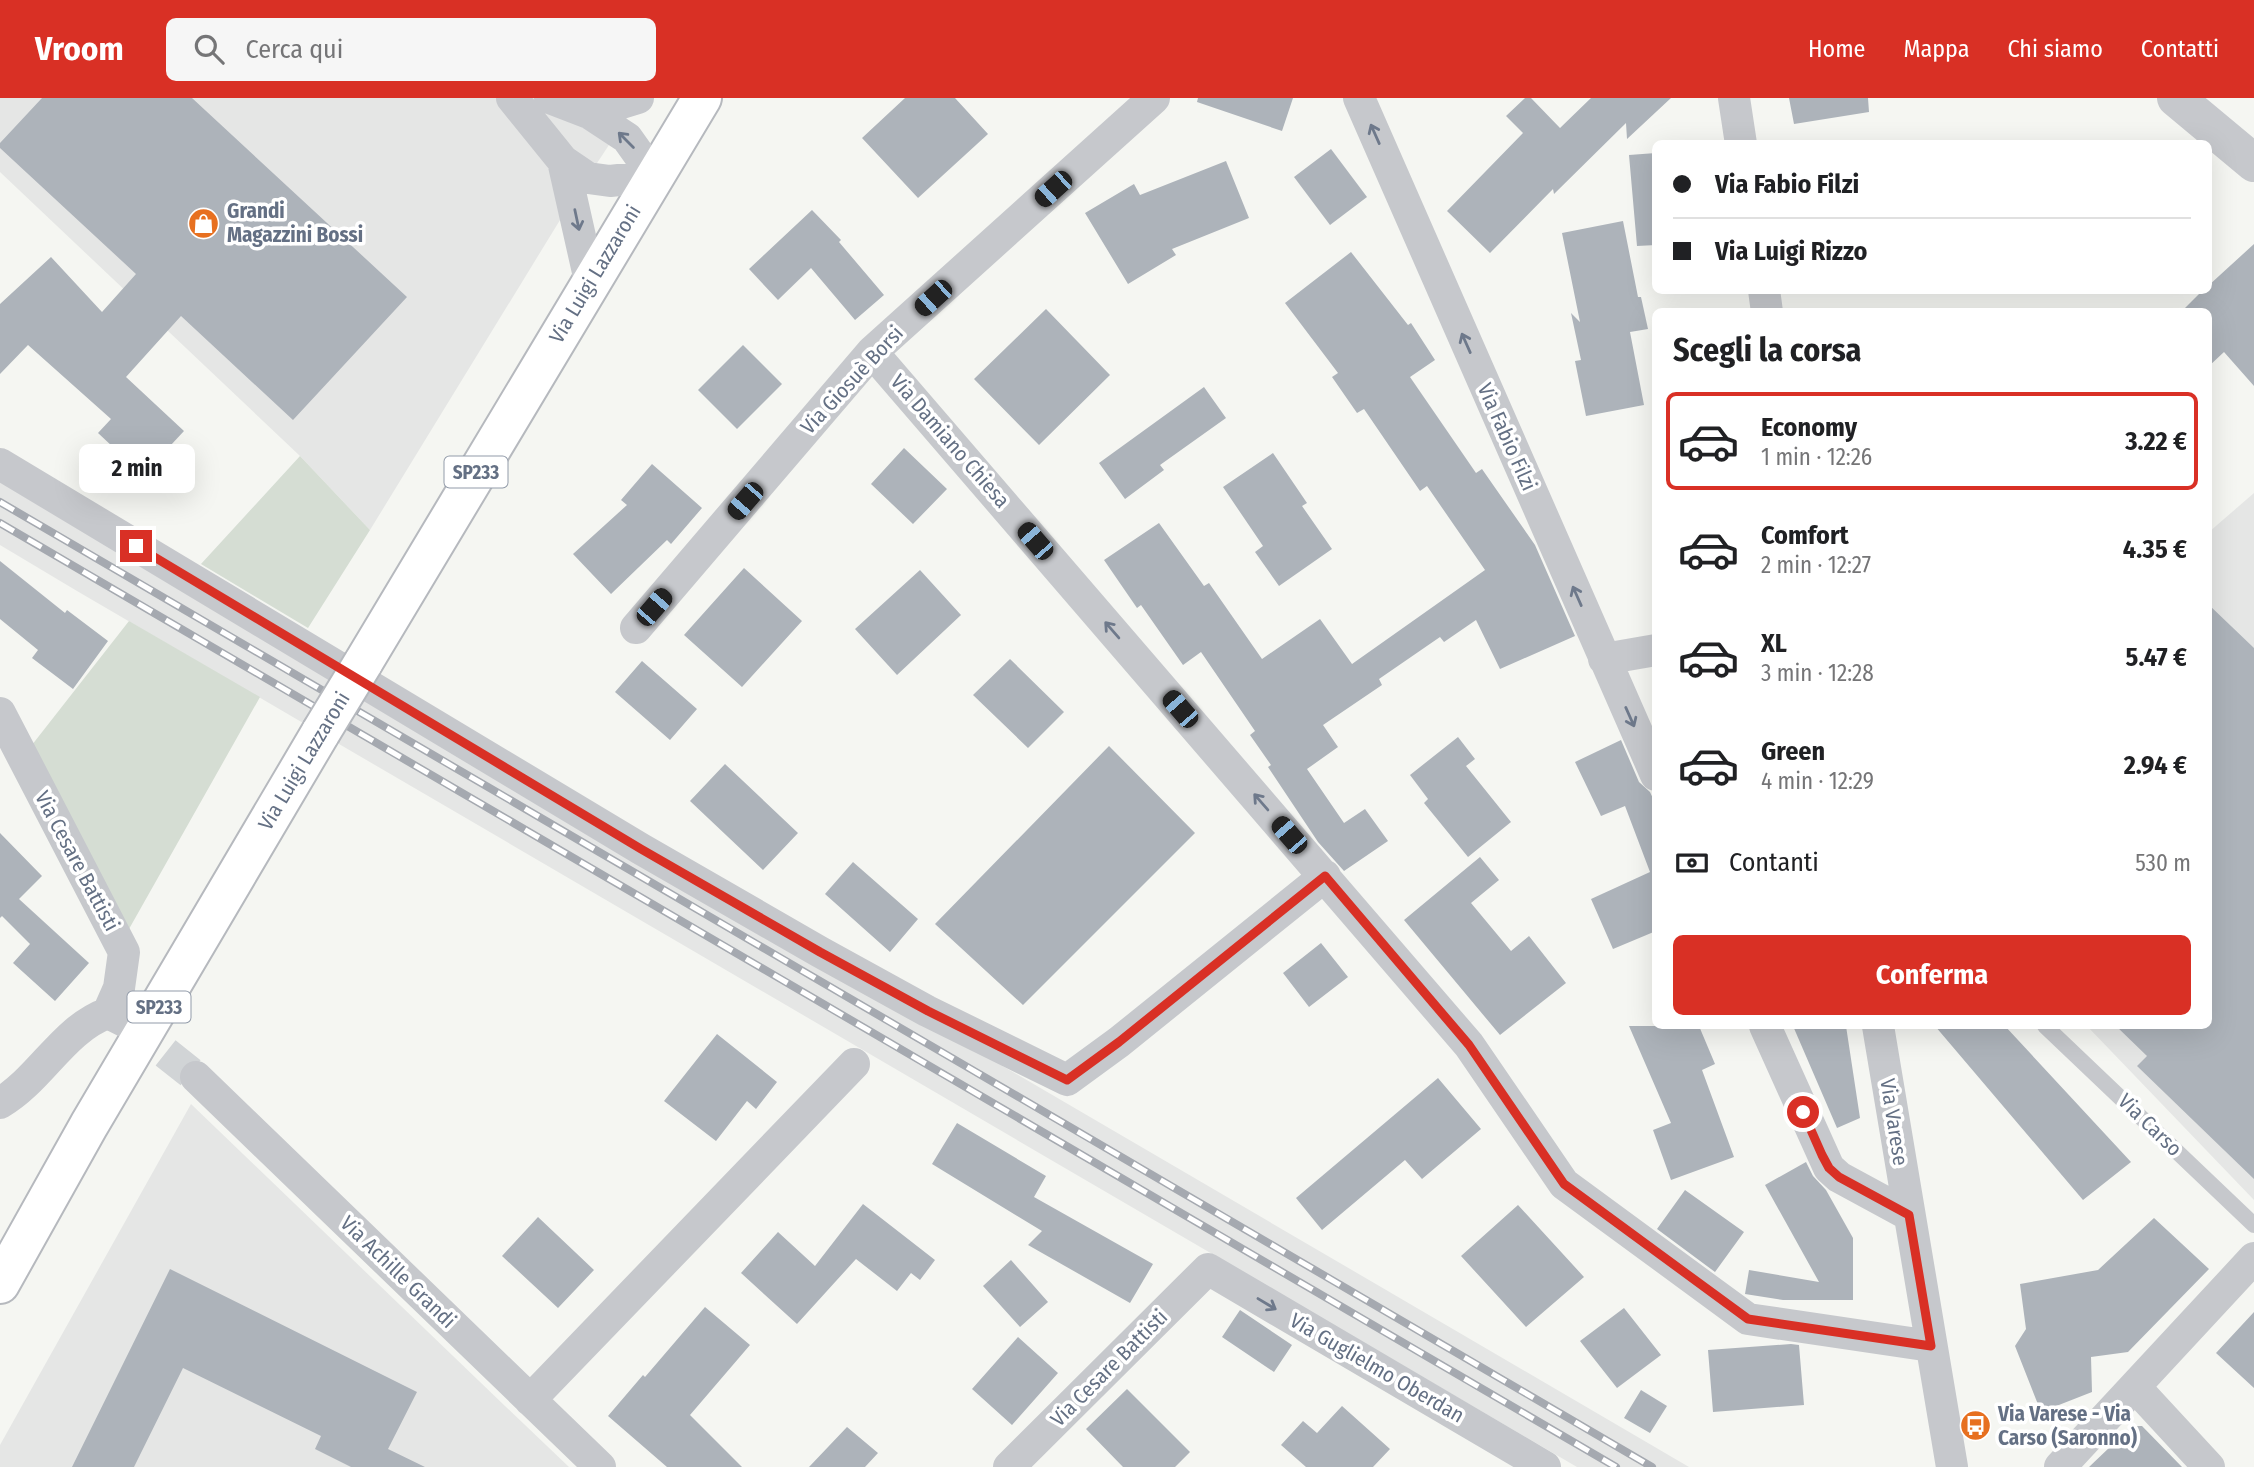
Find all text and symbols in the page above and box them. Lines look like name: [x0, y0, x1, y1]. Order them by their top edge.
search box: [166, 18, 656, 81]
text: Vroom: [35, 29, 124, 69]
icon: search: [190, 30, 228, 68]
text: Cerca qui: [246, 34, 343, 65]
text: Home: [1808, 35, 1865, 63]
text: Mappa: [1903, 35, 1969, 63]
text: Chi siamo: [2007, 35, 2103, 63]
text: Contatti: [2141, 35, 2219, 63]
one-way arrow: [1368, 124, 1381, 145]
one-way arrow: [617, 132, 634, 149]
car: [1031, 167, 1076, 211]
text: Via Fabio Filzi: [1715, 169, 1859, 200]
place label: Grandi Magazzini Bossi: [227, 198, 363, 248]
street label: Via Luigi Lazzaroni: [543, 200, 647, 348]
shop icon: Grandi Magazzini Bossi: [187, 206, 221, 240]
one-way arrow: [571, 208, 584, 231]
text: Via Luigi Rizzo: [1715, 236, 1867, 267]
car: [911, 276, 956, 320]
street label: Via Giosuè Borsi: [795, 320, 909, 440]
text: Scegli la corsa: [1673, 331, 1861, 369]
one-way arrow: [1459, 332, 1472, 354]
street label: Via Damiano Chiesa: [885, 369, 1015, 513]
street label: Via Fabio Filzi: [1472, 379, 1542, 495]
icon: car: [1677, 410, 1740, 473]
text: Economy: [1761, 412, 1857, 443]
text: 3.22 €: [2125, 426, 2187, 457]
text: 1 min · 12:26: [1761, 443, 1872, 471]
callout: 2 min: [78, 444, 194, 494]
text: 2 min: [112, 454, 163, 482]
road number: SP233: [444, 456, 508, 488]
car: [724, 478, 767, 524]
car: [1014, 518, 1057, 564]
icon: car: [1677, 518, 1740, 581]
text: Comfort: [1761, 520, 1849, 551]
route end: [120, 530, 152, 562]
text: 4.35 €: [2123, 534, 2187, 565]
text: 2 min · 12:27: [1761, 551, 1871, 579]
car: [633, 584, 676, 630]
one-way arrow: [1570, 586, 1583, 607]
one-way arrow: [1104, 621, 1120, 639]
icon: car: [1677, 626, 1740, 689]
text: XL: [1761, 628, 1787, 659]
text: 5.47 €: [2126, 642, 2187, 673]
text: 3 min · 12:28: [1761, 659, 1874, 687]
car: [1159, 686, 1202, 732]
street label: Via Luigi Lazzaroni: [252, 687, 356, 835]
one-way arrow: [1624, 706, 1637, 727]
icon: car: [1677, 734, 1740, 797]
text: Green: [1761, 736, 1825, 767]
text: 2.94 €: [2124, 750, 2187, 781]
text: 4 min · 12:29: [1761, 767, 1874, 795]
street label: Via Cesare Battisti: [29, 787, 125, 935]
one-way arrow: [1253, 793, 1269, 811]
car: [1268, 812, 1311, 858]
icon: cash: [1673, 844, 1711, 882]
text: Contanti: [1729, 847, 1819, 878]
text: 530 m: [2135, 849, 2191, 877]
button: Conferma: [1673, 935, 2191, 1015]
road number: SP233: [128, 992, 190, 1023]
street label: Via Varese: [1874, 1077, 1914, 1167]
street label: Via Carso: [2113, 1088, 2187, 1162]
route start: [1787, 1096, 1819, 1128]
street label: Via Achille Grandi: [335, 1210, 461, 1334]
one-way arrow: [1257, 1297, 1277, 1311]
street label: Via Cesare Battisti: [1045, 1304, 1173, 1432]
street label: Via Guglielmo Oberdan: [1285, 1307, 1469, 1429]
place label: Via Varese - Via Carso (Saronno): [1997, 1401, 2137, 1451]
bus stop icon: Via Varese - Via Carso (Saronno): [1958, 1409, 1992, 1443]

